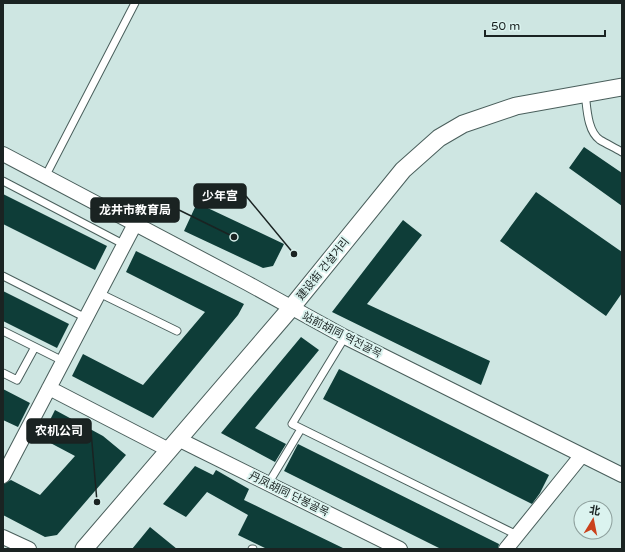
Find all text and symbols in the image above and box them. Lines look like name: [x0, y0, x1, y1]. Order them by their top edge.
scale bar: [485, 12, 605, 38]
text: 50 m: [491, 19, 520, 33]
callout: 少年宫: [194, 184, 246, 208]
text: 少年宫: [202, 189, 238, 203]
callout: 龙井市教育局: [91, 198, 179, 222]
text: 龙井市教育局: [99, 203, 171, 217]
street label: 建设街 건설거리: [294, 235, 352, 303]
street label: 站前胡同 역전골목: [300, 309, 384, 361]
callout: 农机公司: [27, 419, 91, 443]
text: 农机公司: [35, 424, 83, 438]
street label: 丹凤胡同 단봉골목: [247, 469, 331, 519]
north arrow: [573, 500, 613, 540]
text: 北: [588, 503, 601, 518]

